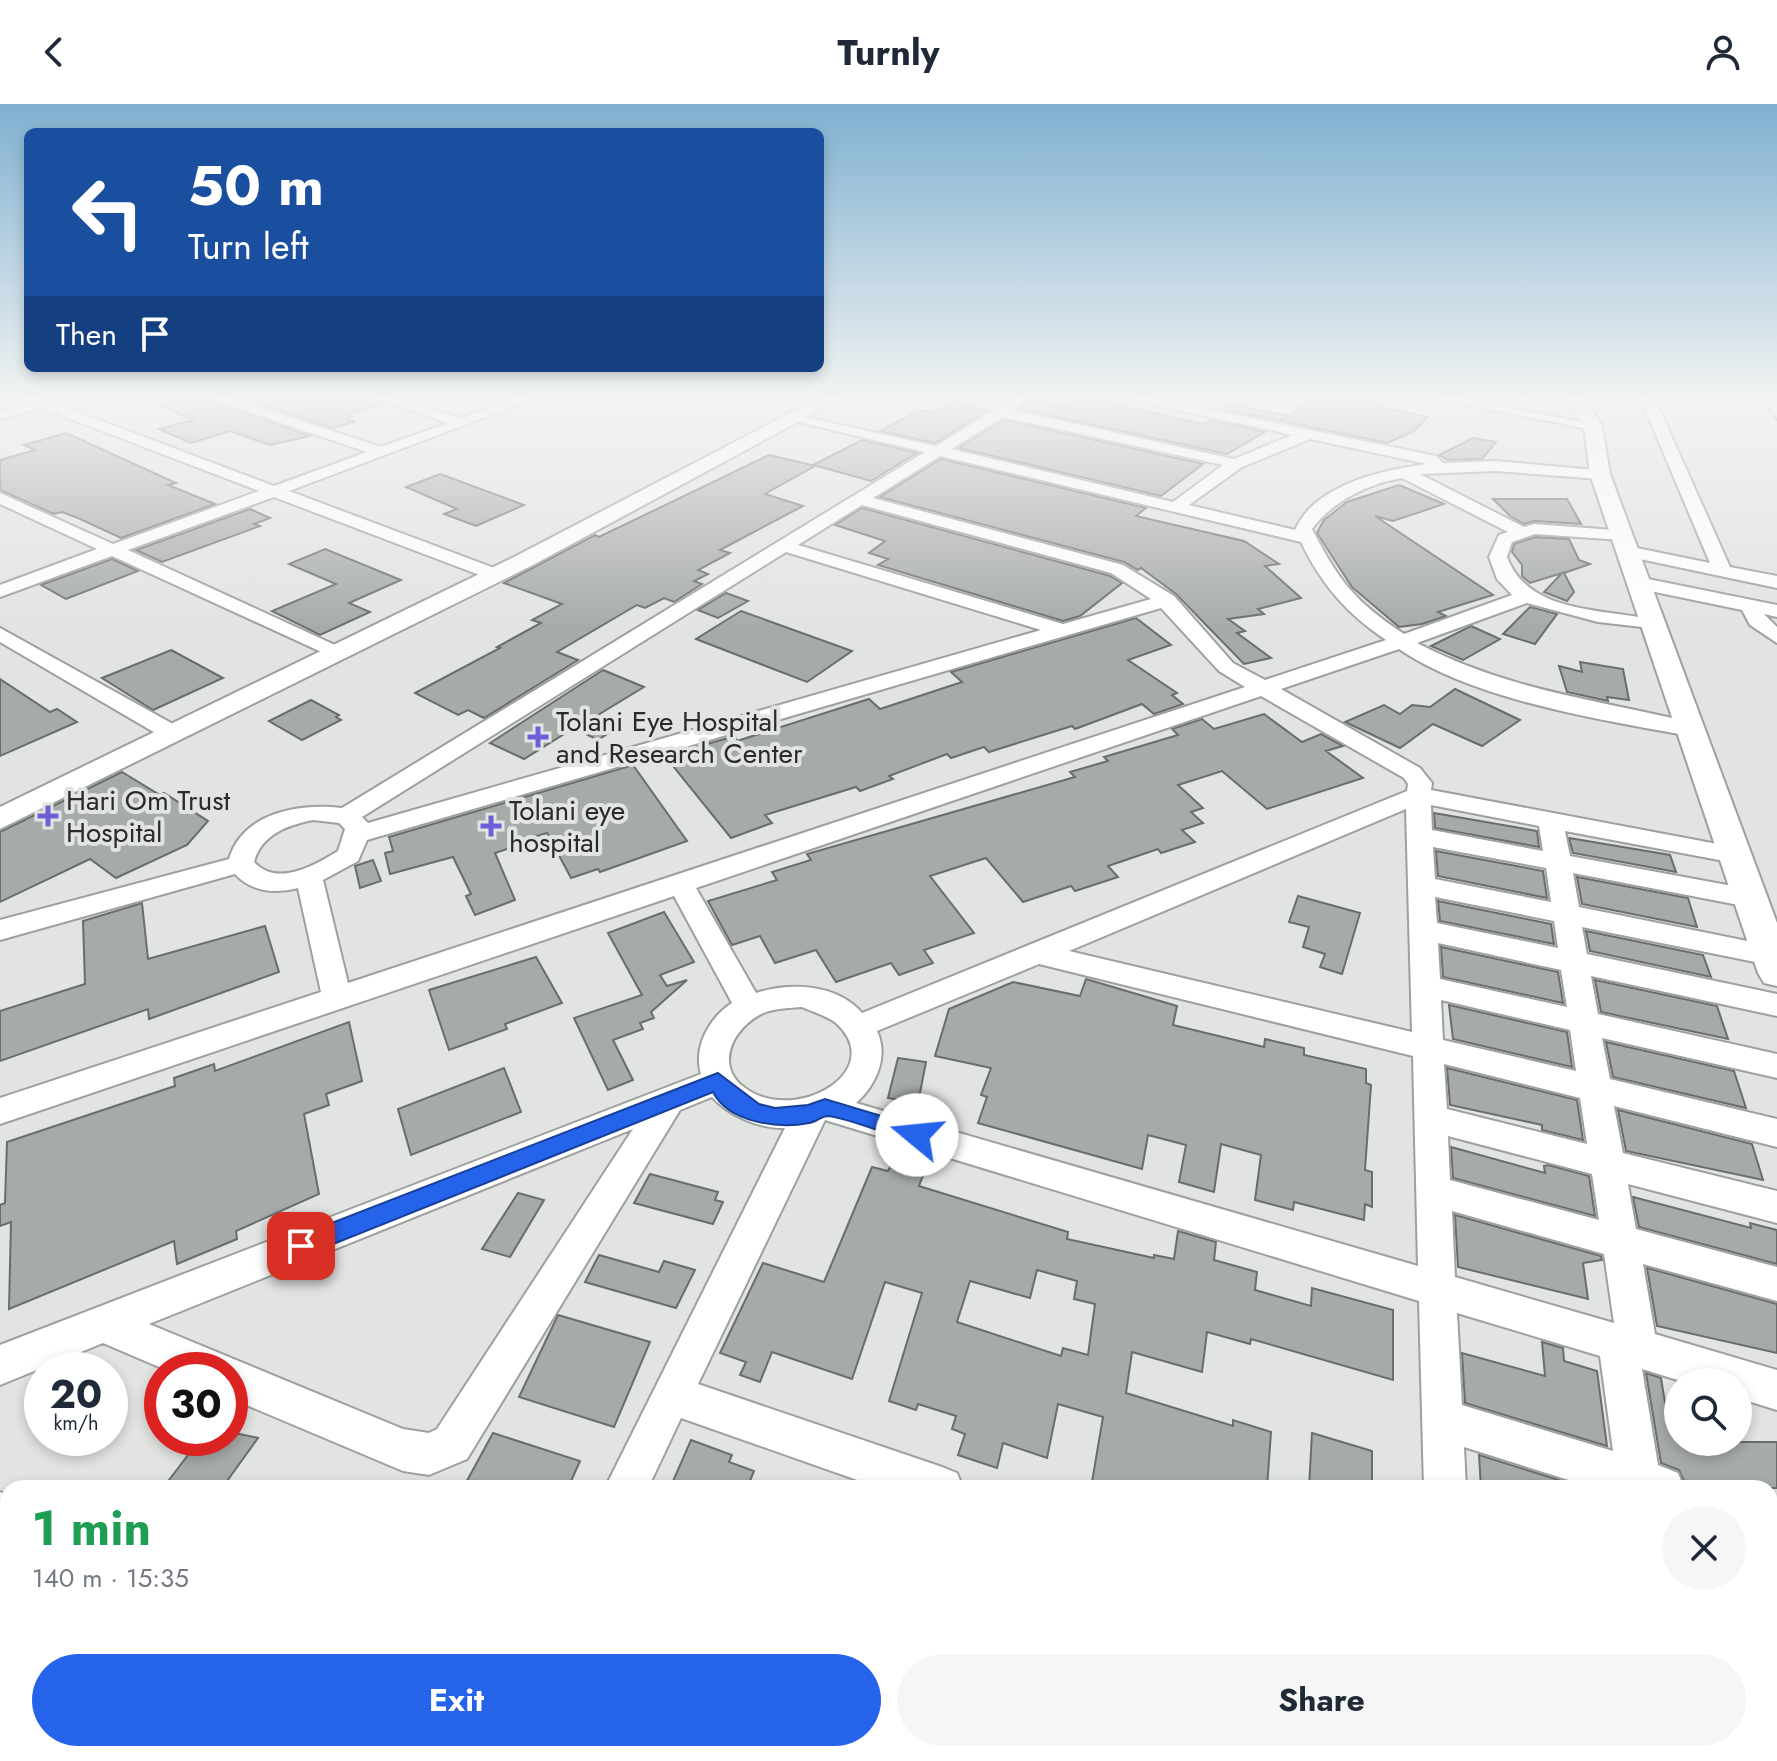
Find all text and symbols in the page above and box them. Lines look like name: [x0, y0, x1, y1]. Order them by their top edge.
text: Turnly: [838, 26, 940, 78]
icon: back: [32, 30, 76, 74]
icon: person: [1701, 30, 1745, 74]
text: 50 m: [188, 145, 324, 226]
icon: left: [56, 160, 160, 264]
text: Turn left: [188, 220, 309, 272]
icon: arrive: [133, 312, 177, 356]
text: Then: [56, 313, 117, 356]
place label: Tolani Eye Hospital and Research Center: [556, 701, 803, 774]
marker: Tolani Eye Hospital and Research Center: [527, 726, 549, 748]
place label: Hari Om Trust Hospital: [66, 780, 231, 853]
place label: Tolani eye hospital: [509, 790, 625, 863]
marker: Hari Om Trust Hospital: [37, 805, 59, 827]
marker: Tolani eye hospital: [480, 815, 502, 837]
position arrow: [875, 1093, 959, 1177]
pin: [267, 1212, 335, 1280]
icon: arrive: [279, 1224, 323, 1268]
speed limit sign: 30: [144, 1352, 248, 1456]
text: 20: [50, 1365, 102, 1423]
map controls: [1664, 1368, 1752, 1456]
button: search: [1664, 1368, 1752, 1456]
text: km/h: [53, 1409, 99, 1438]
text: 1 min: [32, 1494, 151, 1563]
button: close: [1662, 1506, 1746, 1590]
text: 140 m · 15:35: [32, 1559, 189, 1597]
button: Exit: [32, 1654, 881, 1746]
button: Share: [897, 1654, 1746, 1746]

